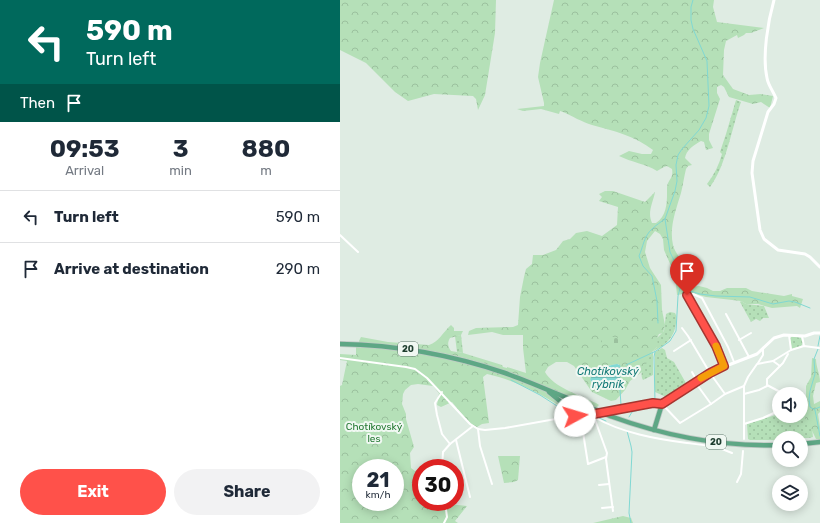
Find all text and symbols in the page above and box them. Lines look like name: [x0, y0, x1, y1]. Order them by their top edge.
text: 590 m: [86, 14, 173, 47]
icon: left: [20, 16, 72, 68]
text: Turn left: [86, 48, 156, 70]
icon: arrive: [63, 92, 85, 114]
text: Then: [20, 94, 55, 112]
text: 09:53: [50, 135, 120, 163]
text: 3: [173, 135, 189, 163]
text: 880: [242, 135, 290, 163]
text: Arrival: [65, 163, 104, 178]
text: min: [169, 163, 192, 178]
text: m: [260, 163, 272, 178]
icon: left: [20, 206, 42, 228]
text: Turn left: [54, 208, 119, 226]
text: 590 m: [276, 208, 320, 226]
pin: [670, 254, 704, 295]
icon: arrive: [20, 258, 42, 280]
text: Arrive at destination: [54, 260, 209, 278]
text: 290 m: [276, 260, 320, 278]
icon: arrive: [676, 260, 698, 282]
road number: 20: [398, 342, 418, 356]
water label: Chotíkovský rybník: [577, 365, 640, 391]
map controls: [772, 387, 808, 511]
button: sound: [772, 387, 808, 423]
position arrow: [554, 395, 596, 437]
park label: Chotíkovský les: [346, 421, 403, 445]
button: search: [772, 431, 808, 467]
road number: 20: [706, 435, 726, 449]
speed limit sign: 30: [412, 459, 464, 511]
text: 21: [367, 468, 389, 492]
button: Exit: [20, 469, 166, 515]
button: Share: [174, 469, 320, 515]
button: layers: [772, 475, 808, 511]
text: km/h: [366, 489, 390, 501]

